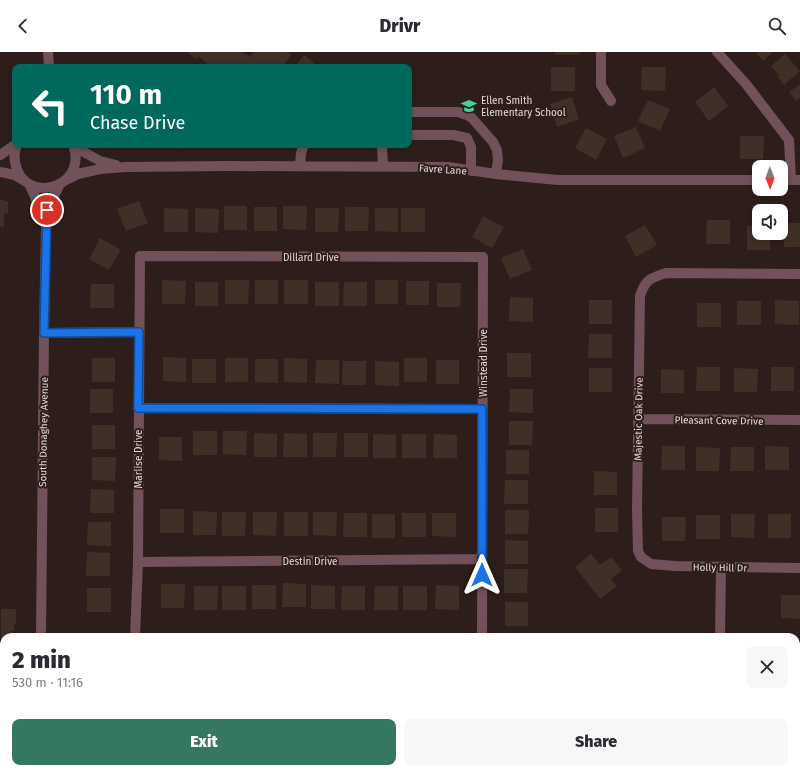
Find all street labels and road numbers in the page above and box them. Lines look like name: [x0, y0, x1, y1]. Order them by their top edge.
street label: Favre Lane: [419, 162, 467, 178]
street label: Dillard Drive: [283, 252, 339, 264]
street label: Winstead Drive: [478, 329, 490, 397]
street label: South Donaghey Avenue: [37, 377, 51, 487]
street label: Majestic Oak Drive: [632, 377, 646, 461]
street label: Pleasant Cove Drive: [674, 414, 764, 428]
street label: Marlise Drive: [133, 429, 145, 489]
street label: Destin Drive: [283, 556, 337, 568]
street label: Holly Hill Dr: [693, 562, 747, 574]

